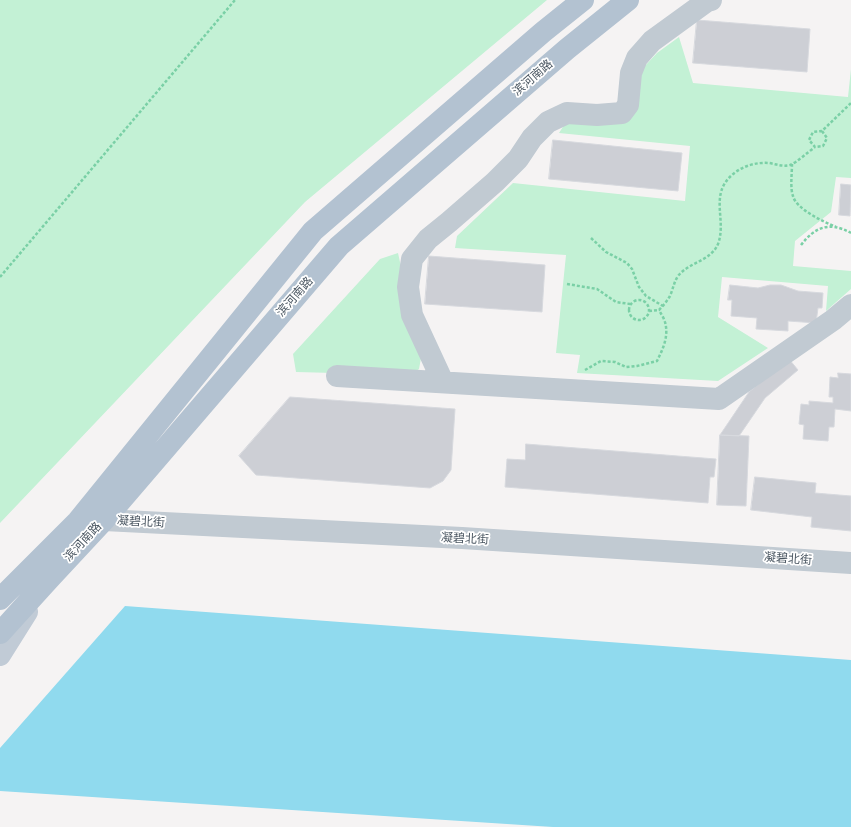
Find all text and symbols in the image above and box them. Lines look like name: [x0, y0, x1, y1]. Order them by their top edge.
street label: 滨河南路: [510, 57, 556, 99]
street label: 滨河南路: [274, 274, 316, 320]
street label: 凝碧北街: [117, 514, 165, 530]
street label: 滨河南路: [61, 520, 105, 564]
street label: 凝碧北街: [441, 531, 489, 547]
street label: 凝碧北街: [764, 550, 812, 568]

